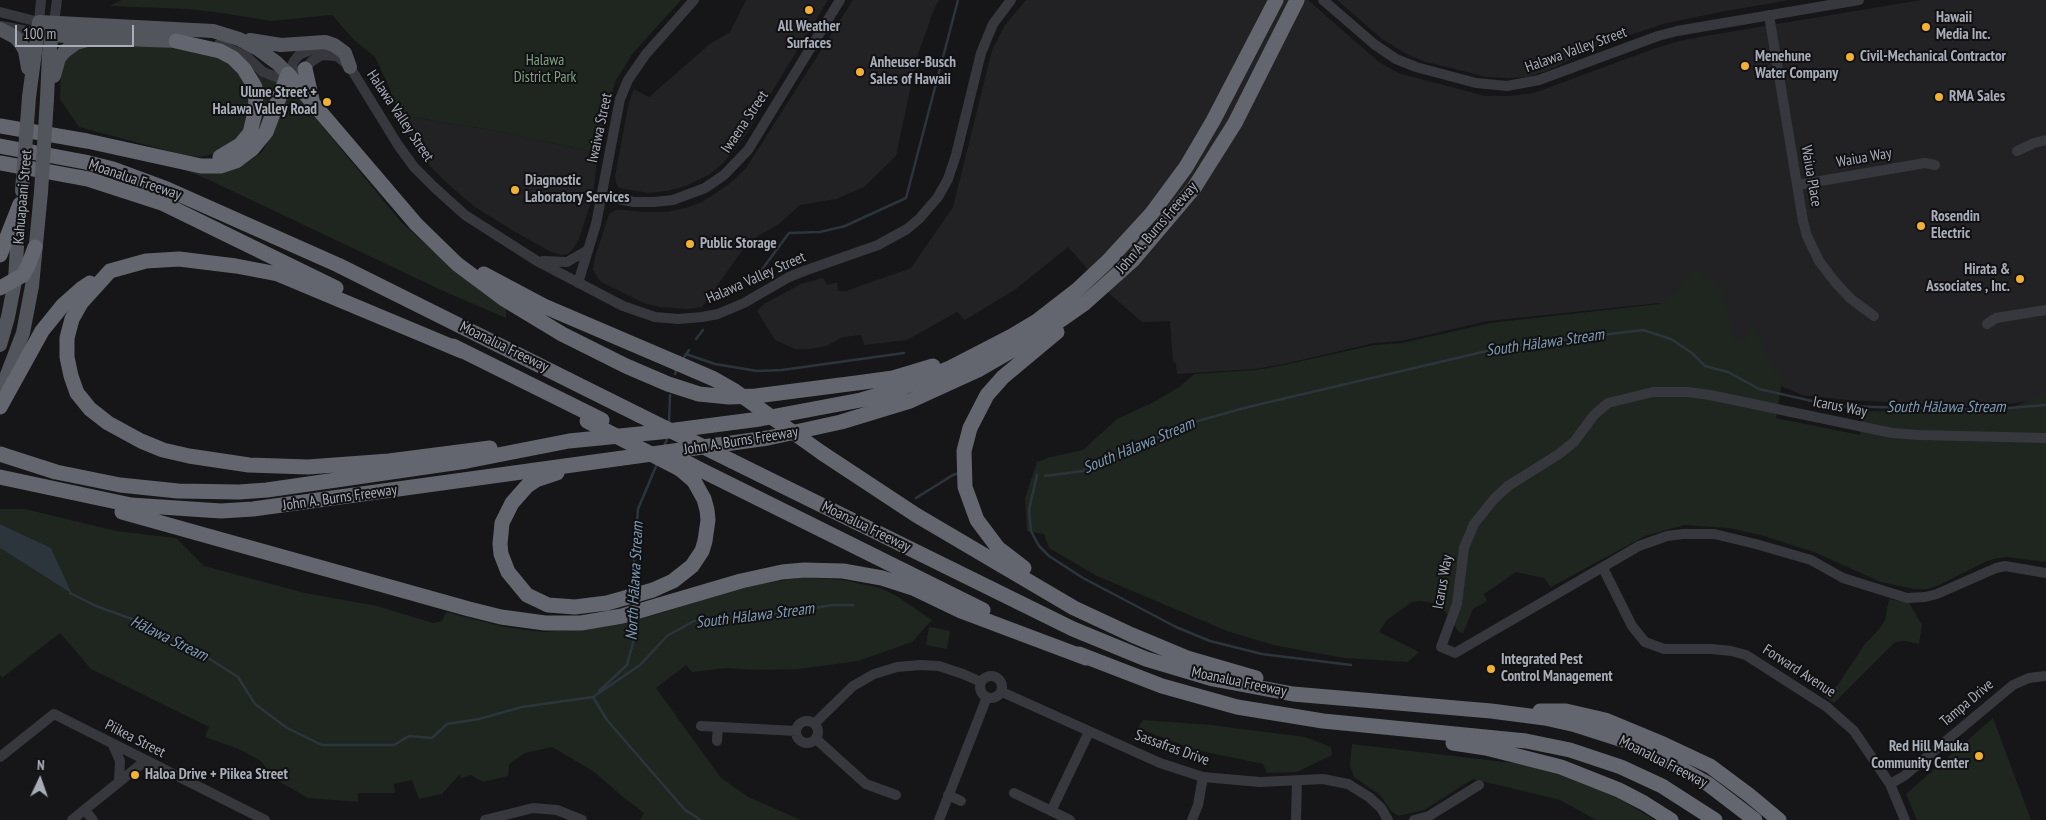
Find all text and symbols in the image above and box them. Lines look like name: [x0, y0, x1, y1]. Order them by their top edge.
marker: All Weather Surfaces: [803, 4, 815, 16]
place label: Hawaii Media Inc.: [1936, 9, 1990, 44]
scale bar: [18, 15, 136, 47]
place label: All Weather Surfaces: [778, 18, 840, 53]
marker: Hawaii Media Inc.: [1920, 21, 1932, 33]
street label: Halawa Valley Street: [1523, 23, 1629, 77]
text: 100 m: [23, 24, 56, 43]
place label: Menehune Water Company: [1755, 48, 1838, 83]
place label: Civil-Mechanical Contractor: [1860, 48, 2006, 66]
marker: Civil-Mechanical Contractor: [1844, 51, 1856, 63]
park label: Halawa District Park: [514, 52, 576, 87]
place label: Anheuser-Busch Sales of Hawaii: [870, 54, 956, 89]
marker: Menehune Water Company: [1739, 60, 1751, 72]
marker: Anheuser-Busch Sales of Hawaii: [854, 66, 866, 78]
street label: Halawa Valley Street: [363, 67, 437, 165]
place label: Ulune Street + Halawa Valley Road: [213, 84, 317, 119]
street label: Iwaena Street: [718, 87, 772, 157]
place label: RMA Sales: [1949, 88, 2005, 106]
marker: RMA Sales: [1933, 91, 1945, 103]
street label: Iwaiwa Street: [584, 92, 616, 164]
marker: Ulune Street + Halawa Valley Road: [321, 96, 333, 108]
street label: Waiua Place: [1797, 144, 1825, 208]
street label: Waiua Way: [1835, 144, 1893, 172]
street label: Kahuapaani Street: [10, 149, 36, 245]
street label: Moanalua Freeway: [86, 156, 184, 204]
place label: Diagnostic Laboratory Services: [525, 172, 629, 207]
street label: John A. Burns Freeway: [1112, 179, 1202, 277]
marker: Diagnostic Laboratory Services: [509, 184, 521, 196]
place label: Rosendin Electric: [1931, 208, 1980, 243]
marker: Rosendin Electric: [1915, 220, 1927, 232]
place label: Public Storage: [700, 235, 777, 253]
marker: Public Storage: [684, 238, 696, 250]
street label: Halawa Valley Street: [704, 248, 808, 308]
place label: Hirata & Associates , Inc.: [1926, 261, 2010, 296]
marker: Hirata & Associates , Inc.: [2014, 273, 2026, 285]
street label: Moanalua Freeway: [457, 318, 551, 376]
water label: South Hālawa Stream: [1485, 325, 1605, 361]
street label: Icarus Way: [1811, 393, 1869, 421]
water label: South Hālawa Stream: [1887, 397, 2005, 417]
water label: South Hālawa Stream: [1081, 414, 1197, 478]
street label: John A. Burns Freeway: [683, 423, 799, 459]
street label: John A. Burns Freeway: [282, 481, 398, 515]
street label: Moanalua Freeway: [819, 498, 913, 556]
water label: North Hālawa Stream: [622, 521, 648, 641]
street label: Icarus Way: [1429, 553, 1457, 611]
water label: South Hālawa Stream: [695, 599, 815, 633]
water label: Hālawa Stream: [127, 612, 211, 666]
street label: Forward Avenue: [1759, 641, 1839, 701]
place label: Integrated Pest Control Management: [1501, 651, 1613, 686]
street label: Moanalua Freeway: [1190, 663, 1288, 701]
marker: Integrated Pest Control Management: [1485, 663, 1497, 675]
street label: Tampa Drive: [1937, 675, 1997, 731]
street label: Piikea Street: [102, 716, 168, 762]
street label: Sassafras Drive: [1132, 726, 1212, 770]
street label: Moanalua Freeway: [1616, 732, 1710, 792]
place label: Red Hill Mauka Community Center: [1871, 738, 1969, 773]
marker: Red Hill Mauka Community Center: [1973, 750, 1985, 762]
north arrow: [15, 755, 65, 805]
text: N: [37, 756, 45, 774]
place label: Haloa Drive + Piikea Street: [145, 766, 288, 784]
marker: Haloa Drive + Piikea Street: [129, 769, 141, 781]

